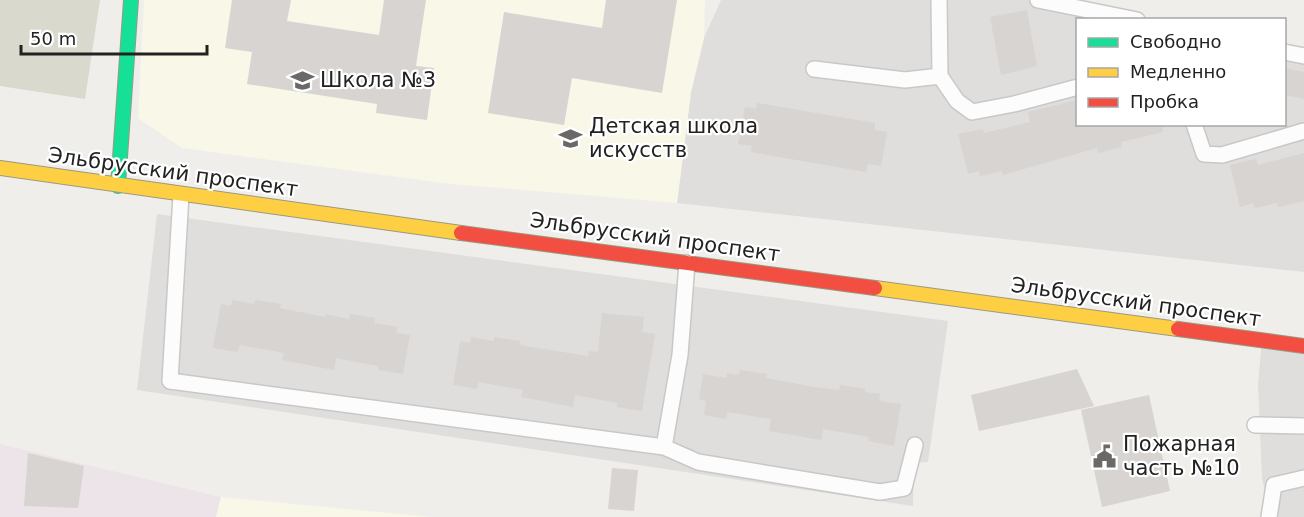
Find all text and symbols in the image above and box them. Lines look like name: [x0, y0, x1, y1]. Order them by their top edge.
scale bar: [21, 18, 207, 56]
legend: [1076, 18, 1286, 126]
text: 50 m: [30, 28, 76, 49]
text: Свободно: [1130, 31, 1222, 52]
text: Медленно: [1130, 61, 1226, 82]
school or university icon: Школа №3: [289, 67, 315, 93]
place label: Школа №3: [320, 68, 436, 92]
text: Пробка: [1130, 91, 1199, 112]
place label: Детская школа искусств: [589, 114, 758, 162]
school or university icon: Детская школа искусств: [558, 125, 584, 151]
street label: Эльбрусский проспект: [47, 143, 299, 201]
street label: Эльбрусский проспект: [529, 208, 781, 266]
street label: Эльбрусский проспект: [1010, 273, 1262, 331]
place label: Пожарная часть №10: [1123, 432, 1240, 480]
public building icon: Пожарная часть №10: [1092, 443, 1118, 469]

